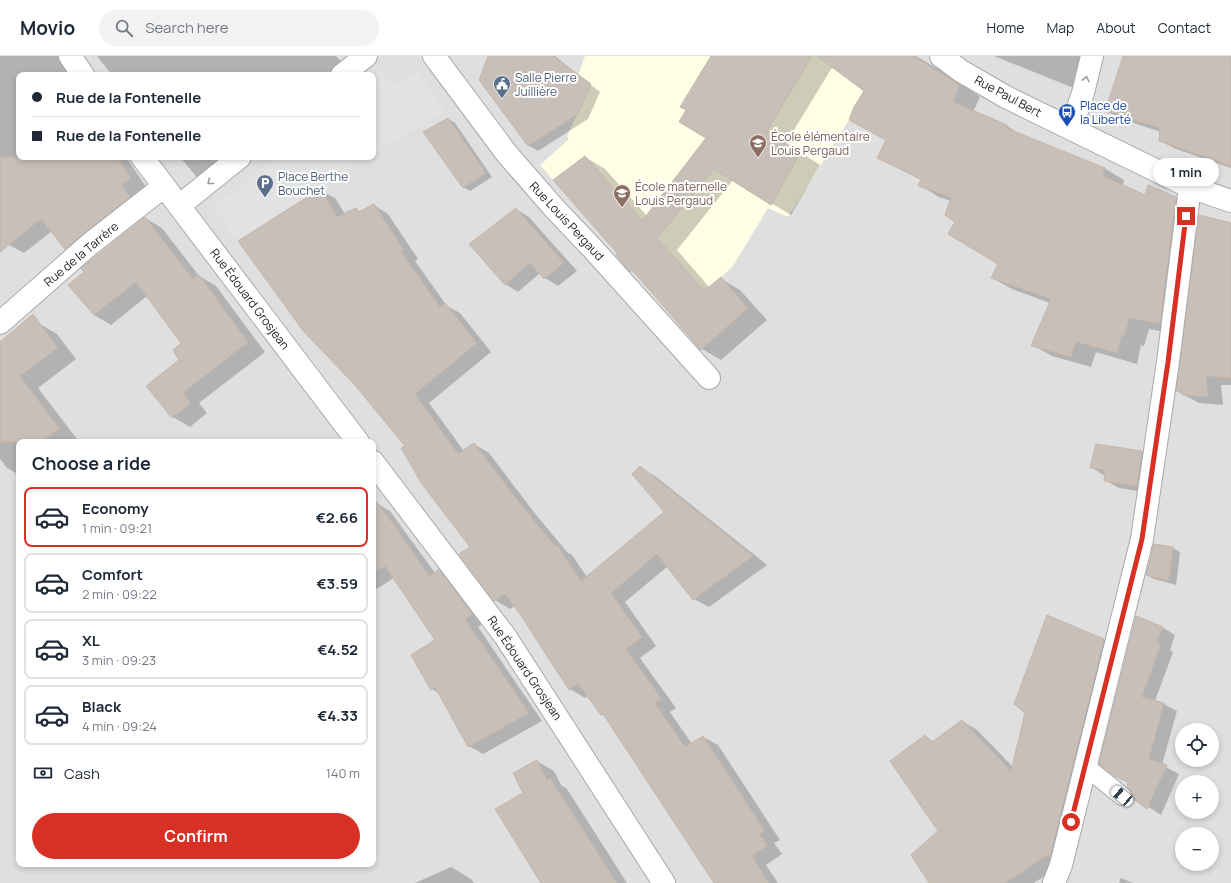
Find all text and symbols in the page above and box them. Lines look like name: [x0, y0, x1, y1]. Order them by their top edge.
search box: [99, 10, 379, 46]
text: Movio: [20, 15, 75, 41]
icon: search: [113, 17, 135, 39]
text: Search here: [145, 17, 229, 38]
text: Home: [987, 18, 1024, 37]
text: Map: [1046, 18, 1074, 37]
text: About: [1096, 18, 1136, 37]
text: Contact: [1158, 18, 1211, 37]
place label: Salle Pierre Juillière: [515, 69, 577, 100]
street label: Rue Paul Bert: [972, 71, 1045, 121]
public building icon: Salle Pierre Juillière: [492, 74, 512, 99]
one-way arrow: [1082, 76, 1090, 82]
text: Rue de la Fontenelle: [56, 87, 201, 108]
place label: Place de la Liberté: [1080, 97, 1131, 128]
bus stop icon: Place de la Liberté: [1057, 102, 1077, 127]
text: Rue de la Fontenelle: [56, 125, 201, 146]
place label: École élémentaire Louis Pergaud: [771, 128, 870, 159]
school or university icon: École élémentaire Louis Pergaud: [748, 133, 768, 158]
callout: 1 min: [1153, 158, 1219, 186]
text: 1 min: [1170, 163, 1202, 181]
place label: Place Berthe Bouchet: [278, 168, 348, 199]
parking icon: Place Berthe Bouchet: [255, 173, 275, 198]
one-way arrow: [208, 177, 215, 184]
street label: Rue Louis Pergaud: [526, 178, 608, 264]
place label: École maternelle Louis Pergaud: [635, 178, 727, 209]
school or university icon: École maternelle Louis Pergaud: [612, 183, 632, 208]
route end: [1177, 207, 1195, 225]
street label: Rue de la Tarrère: [40, 218, 122, 290]
street label: Rue Édouard Grosjean: [206, 245, 294, 353]
text: Choose a ride: [32, 451, 151, 475]
text: Economy: [82, 498, 149, 519]
icon: car: [34, 499, 70, 535]
text: €2.66: [316, 507, 358, 528]
text: 1 min · 09:21: [82, 519, 152, 537]
text: Comfort: [82, 564, 143, 585]
icon: car: [34, 565, 70, 601]
text: €3.59: [316, 573, 358, 594]
text: 2 min · 09:22: [82, 585, 157, 603]
street label: Rue Édouard Grosjean: [484, 613, 566, 723]
text: XL: [82, 630, 100, 651]
icon: car: [34, 631, 70, 667]
text: €4.52: [317, 639, 358, 660]
text: 3 min · 09:23: [82, 651, 156, 669]
text: Black: [82, 696, 121, 717]
icon: car: [34, 697, 70, 733]
text: €4.33: [317, 705, 358, 726]
text: 4 min · 09:24: [82, 717, 157, 735]
map controls: [1175, 723, 1219, 871]
button: locate: [1175, 723, 1219, 767]
icon: cash: [32, 762, 54, 784]
text: Cash: [64, 763, 100, 784]
text: 140 m: [326, 764, 360, 782]
button: +: [1175, 775, 1219, 819]
car: [1109, 784, 1135, 808]
button: Confirm: [32, 813, 360, 859]
route start: [1062, 813, 1080, 831]
button: −: [1175, 827, 1219, 871]

